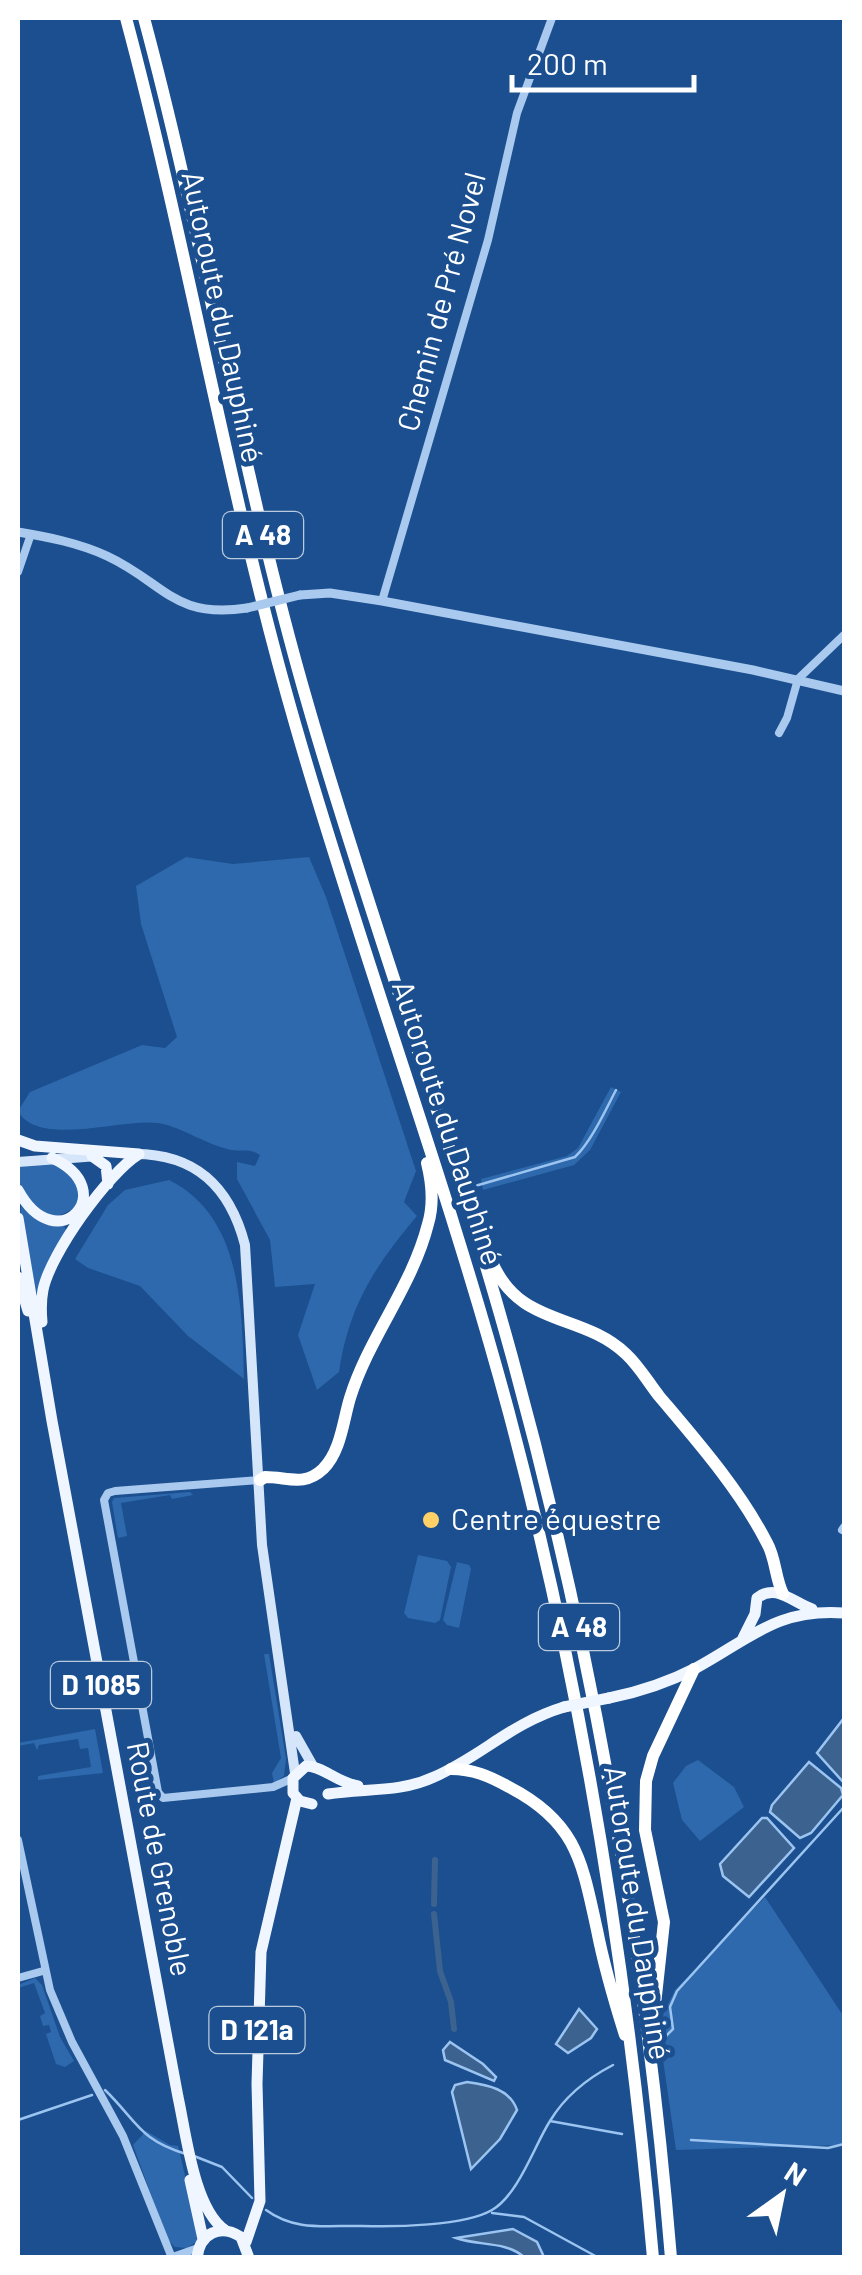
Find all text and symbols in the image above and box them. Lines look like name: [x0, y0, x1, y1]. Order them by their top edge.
scale bar: [512, 30, 694, 92]
text: 200 m: [527, 45, 608, 81]
street label: Autoroute du Dauphiné: [175, 167, 272, 466]
street label: Chemin de Pré Novel: [388, 168, 492, 435]
road number: A 48: [223, 512, 303, 558]
street label: Autoroute du Dauphiné: [386, 975, 512, 1269]
place label: Centre équestre: [451, 1500, 661, 1536]
marker: Centre équestre: [420, 1509, 442, 1531]
road number: A 48: [539, 1604, 619, 1650]
road number: D 1085: [51, 1662, 151, 1708]
street label: Route de Grenoble: [121, 1738, 201, 1979]
street label: Autoroute du Dauphiné: [598, 1763, 680, 2062]
road number: D 121a: [210, 2007, 304, 2053]
north arrow: [732, 2145, 832, 2245]
text: N: [779, 2154, 813, 2193]

